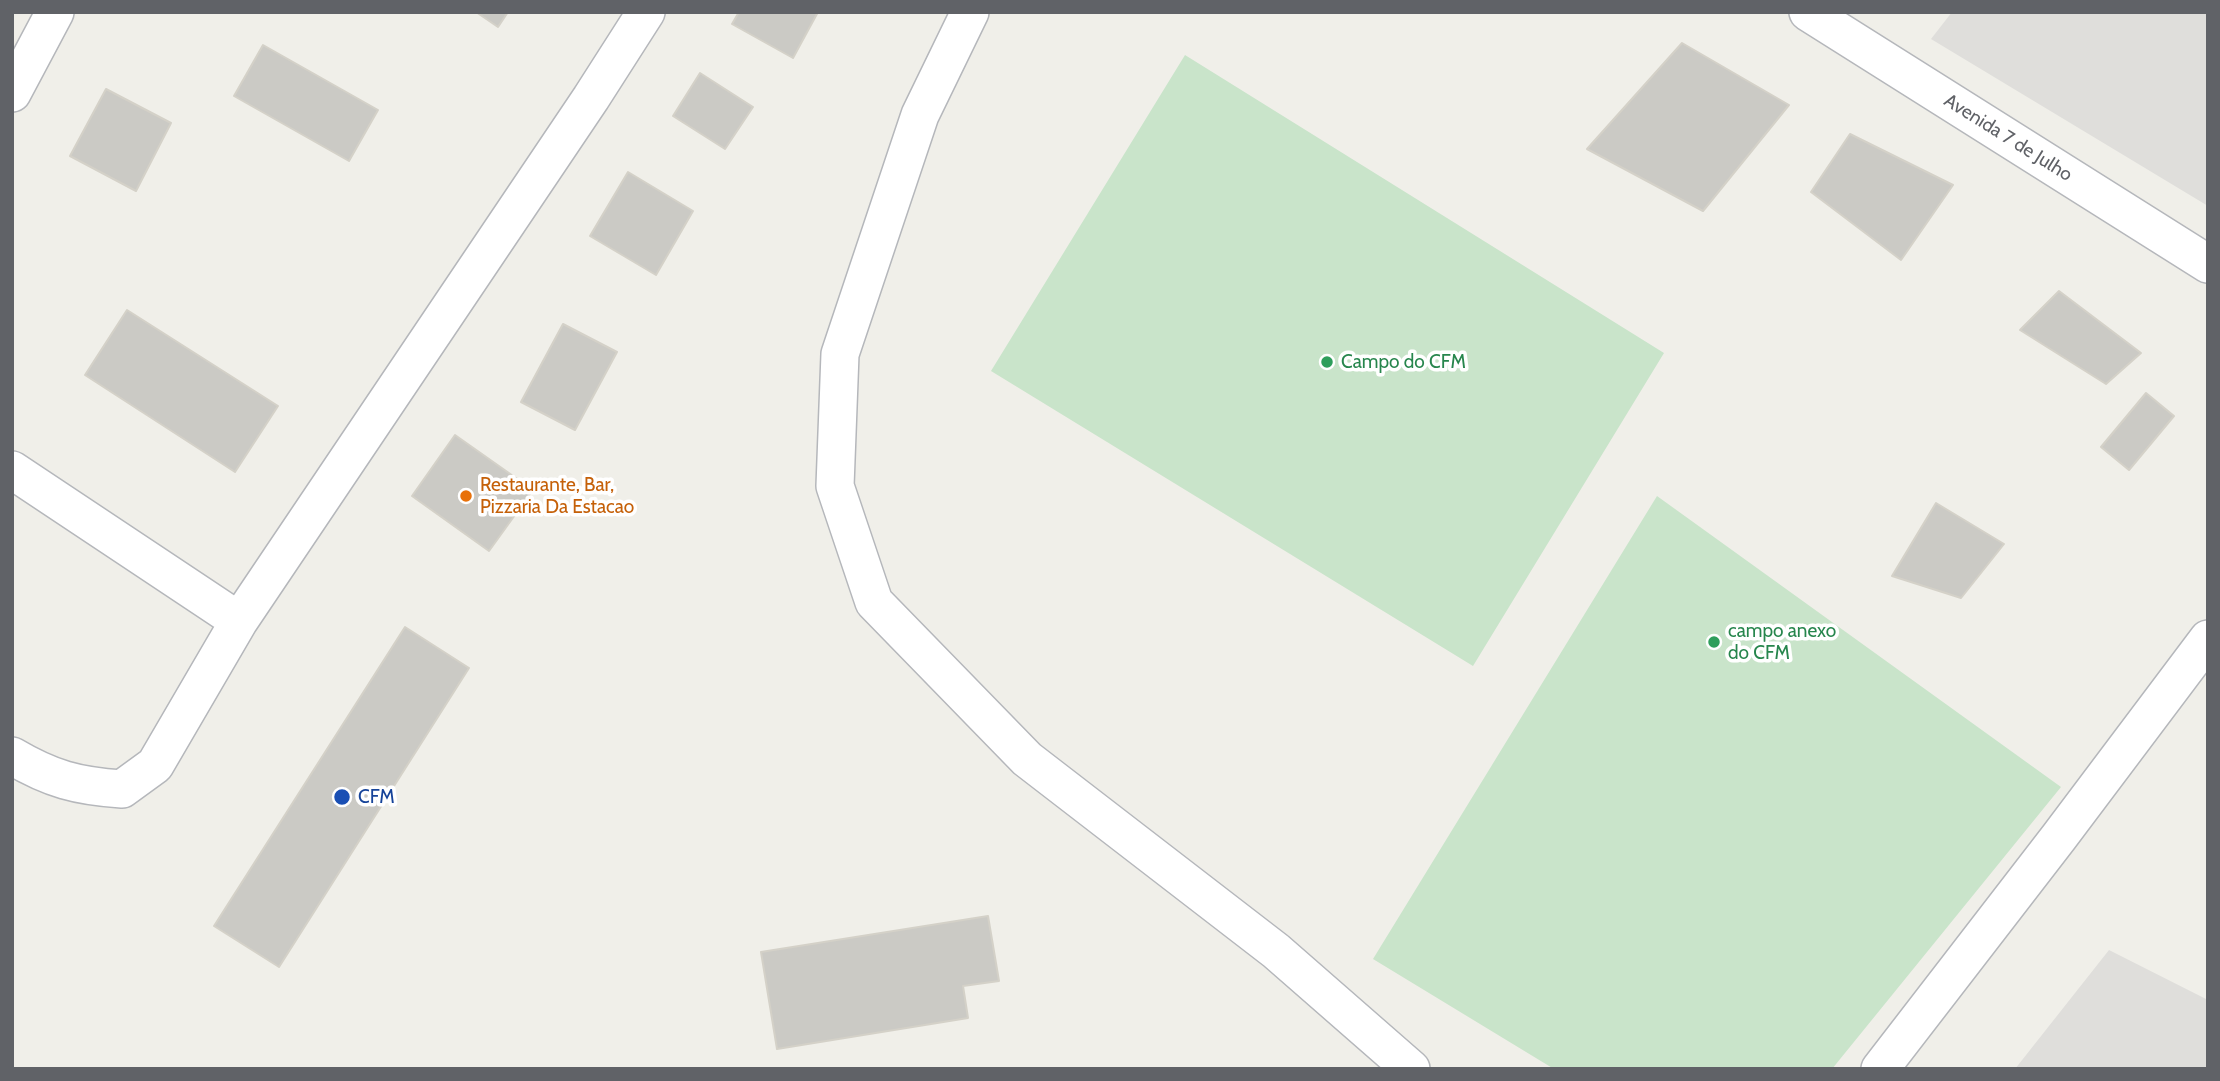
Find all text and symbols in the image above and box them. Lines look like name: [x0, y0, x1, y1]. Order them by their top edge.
street label: Avenida 7 de Julho: [1940, 89, 2076, 187]
place label: Campo do CFM: [1341, 351, 1466, 373]
marker: Campo do CFM: [1319, 354, 1335, 370]
place label: Restaurante, Bar, Pizzaria Da Estacao: [480, 474, 634, 518]
marker: Restaurante, Bar, Pizzaria Da Estacao: [458, 488, 474, 504]
place label: campo anexo do CFM: [1728, 620, 1836, 664]
marker: campo anexo do CFM: [1706, 634, 1722, 650]
place label: CFM: [358, 786, 395, 808]
marker: CFM: [332, 787, 352, 807]

